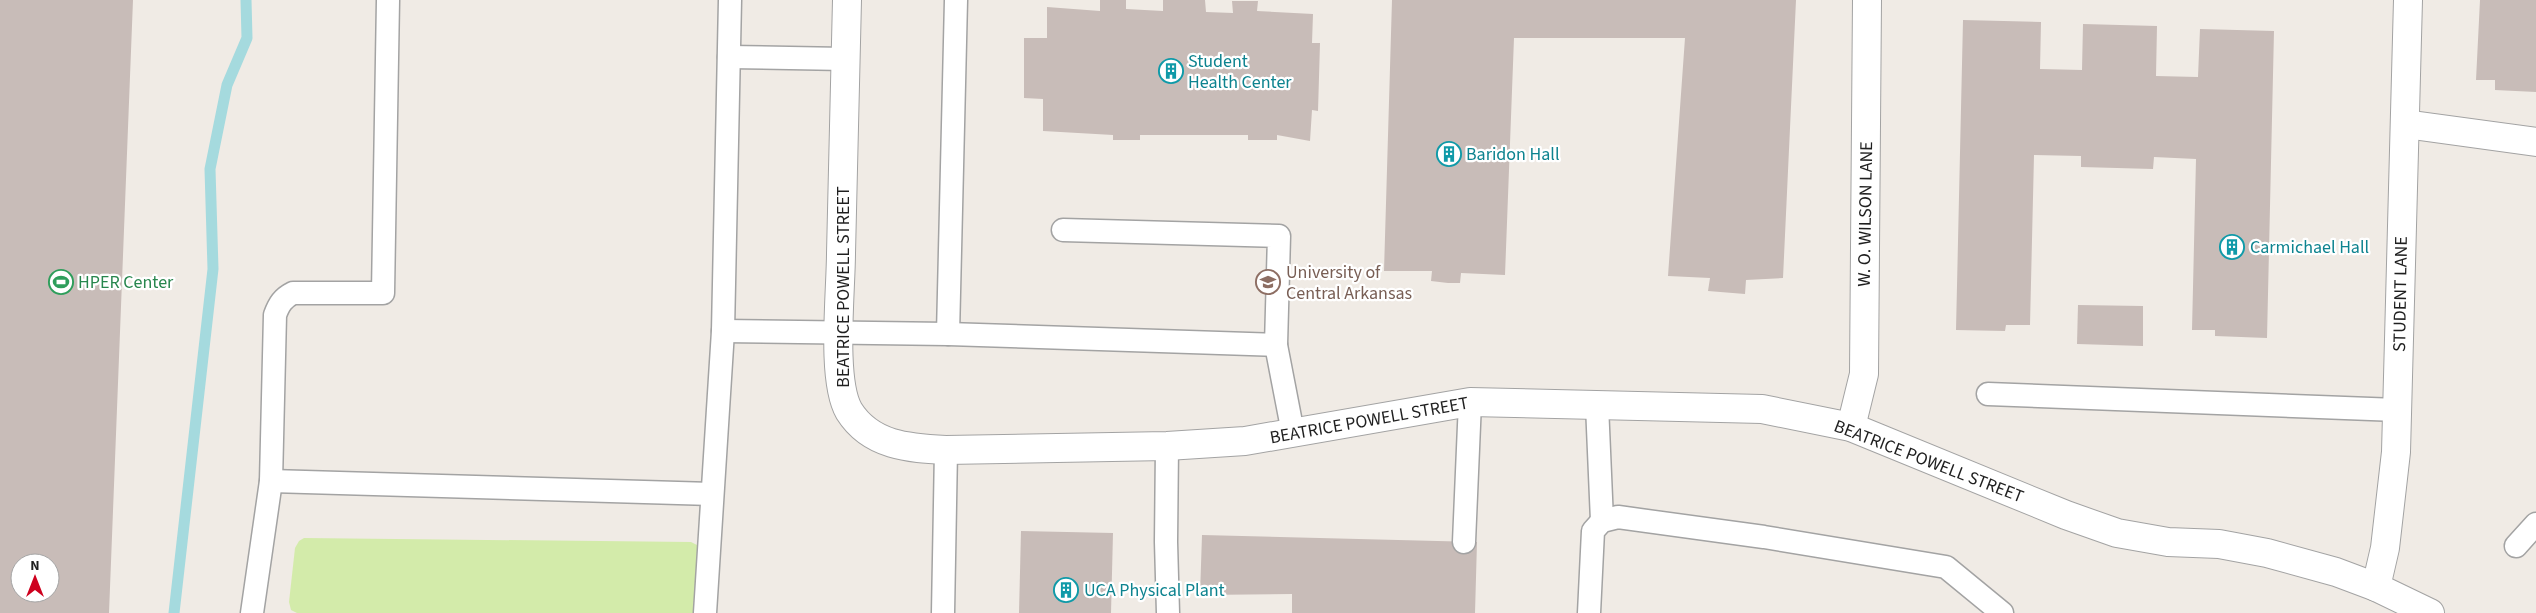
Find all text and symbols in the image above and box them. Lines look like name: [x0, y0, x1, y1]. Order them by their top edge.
place label: Student Health Center: [1188, 49, 1292, 95]
building icon: Student Health Center: [1158, 58, 1184, 84]
building icon: Baridon Hall: [1436, 141, 1462, 167]
street label: W. O. WILSON LANE: [1852, 141, 1879, 287]
place label: Baridon Hall: [1466, 142, 1560, 167]
street label: BEATRICE POWELL STREET: [831, 186, 856, 388]
building icon: Carmichael Hall: [2219, 234, 2245, 260]
place label: Carmichael Hall: [2250, 235, 2369, 260]
street label: STUDENT LANE: [2387, 236, 2414, 352]
place label: University of Central Arkansas: [1286, 260, 1412, 306]
sports icon: HPER Center: [48, 269, 74, 295]
school or university icon: University of Central Arkansas: [1255, 269, 1281, 295]
place label: HPER Center: [78, 270, 174, 295]
street label: BEATRICE POWELL STREET: [1268, 391, 1471, 450]
street label: BEATRICE POWELL STREET: [1830, 414, 2028, 509]
north arrow: [10, 553, 60, 603]
text: N: [30, 556, 40, 576]
building icon: UCA Physical Plant: [1053, 577, 1079, 603]
place label: UCA Physical Plant: [1084, 578, 1225, 603]

